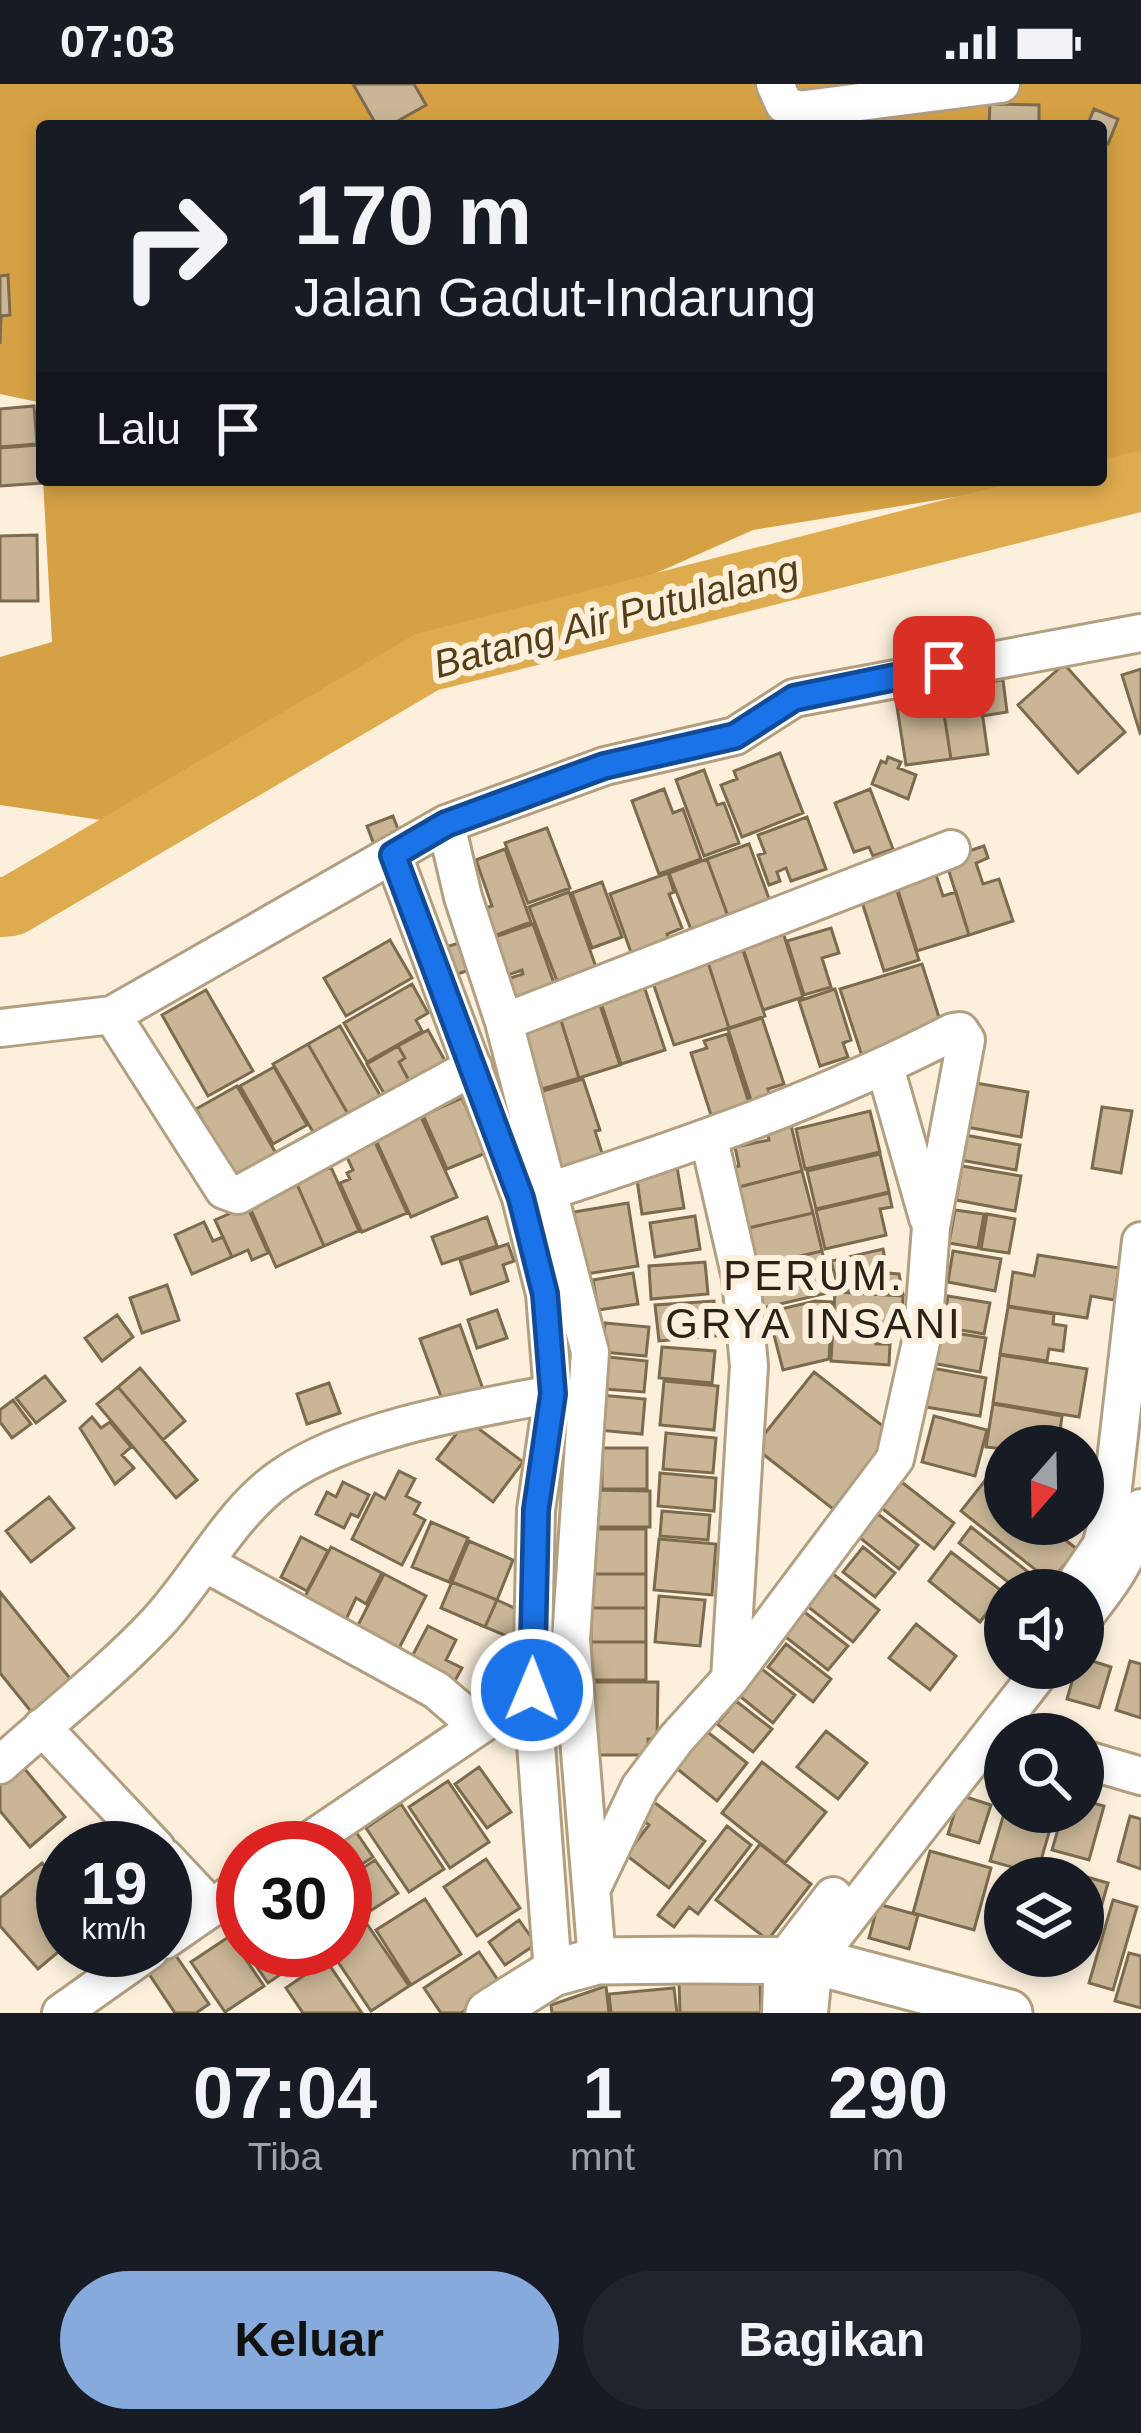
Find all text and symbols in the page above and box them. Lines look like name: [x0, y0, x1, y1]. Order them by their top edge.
text: 07:03: [60, 16, 175, 67]
icon: right: [96, 168, 252, 324]
text: 170 m: [294, 168, 532, 262]
text: Jalan Gadut-Indarung: [294, 267, 816, 327]
icon: arrive: [205, 396, 271, 462]
text: Lalu: [96, 403, 181, 454]
water label: Batang Air Putulalang: [429, 547, 803, 686]
pin: [893, 616, 995, 718]
icon: arrive: [911, 634, 977, 700]
district label: PERUM. GRYA INSANI: [665, 1252, 963, 1347]
north arrow: [984, 1425, 1104, 1545]
map controls: [984, 1425, 1104, 1977]
button: sound: [984, 1569, 1104, 1689]
position arrow: [469, 1627, 595, 1753]
button: search: [984, 1713, 1104, 1833]
speed limit sign: 30: [216, 1821, 372, 1977]
text: 19: [81, 1850, 147, 1917]
button: layers: [984, 1857, 1104, 1977]
text: km/h: [81, 1912, 147, 1945]
text: 07:04: [193, 2053, 377, 2133]
text: 1: [582, 2053, 623, 2133]
text: 290: [828, 2053, 948, 2133]
text: Tiba: [248, 2135, 322, 2178]
text: mnt: [570, 2135, 635, 2178]
text: m: [872, 2135, 904, 2178]
button: Keluar: [60, 2271, 559, 2409]
button: Bagikan: [583, 2271, 1081, 2409]

